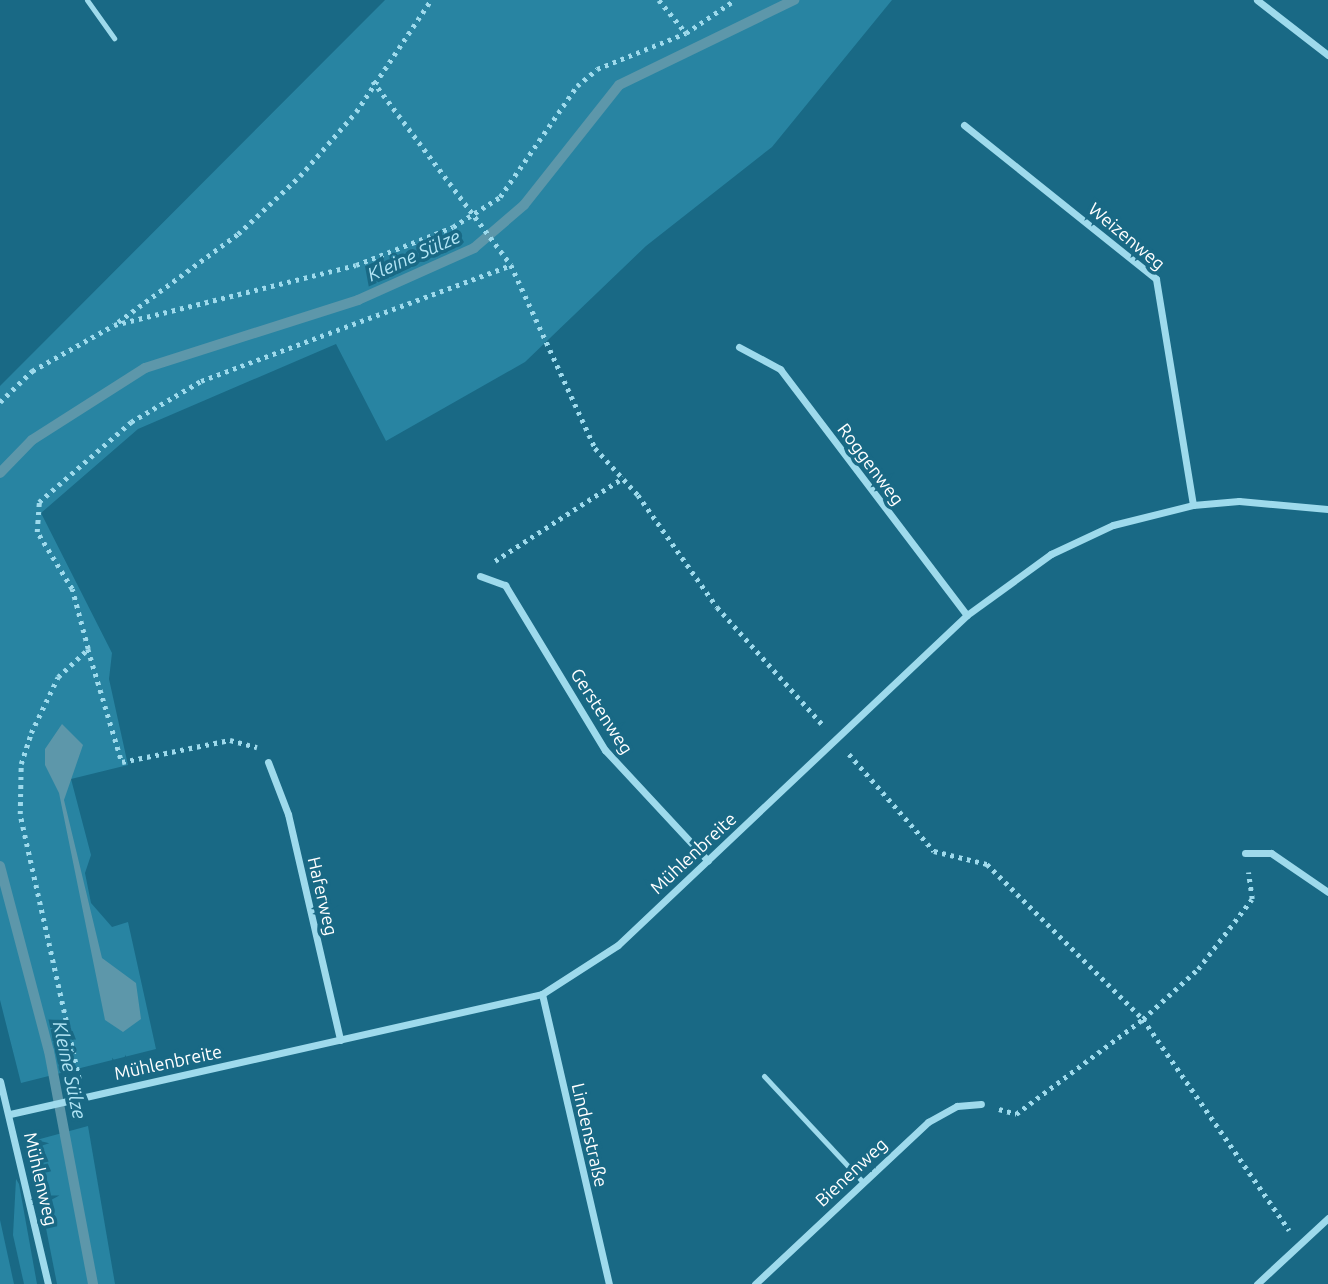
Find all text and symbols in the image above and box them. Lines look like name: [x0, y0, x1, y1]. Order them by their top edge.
street label: Weizenweg: [1084, 198, 1170, 274]
water label: Kleine Sülze: [364, 225, 464, 287]
street label: Roggenweg: [833, 419, 909, 509]
street label: Gerstenweg: [566, 664, 638, 758]
street label: Mühlenbreite: [646, 808, 740, 898]
street label: Haferweg: [303, 855, 343, 937]
water label: Kleine Sülze: [48, 1019, 90, 1121]
street label: Mühlenbreite: [112, 1040, 224, 1084]
street label: Lindenstraße: [568, 1081, 612, 1189]
street label: Mühlenweg: [20, 1130, 62, 1228]
street label: Bienenweg: [811, 1133, 891, 1211]

